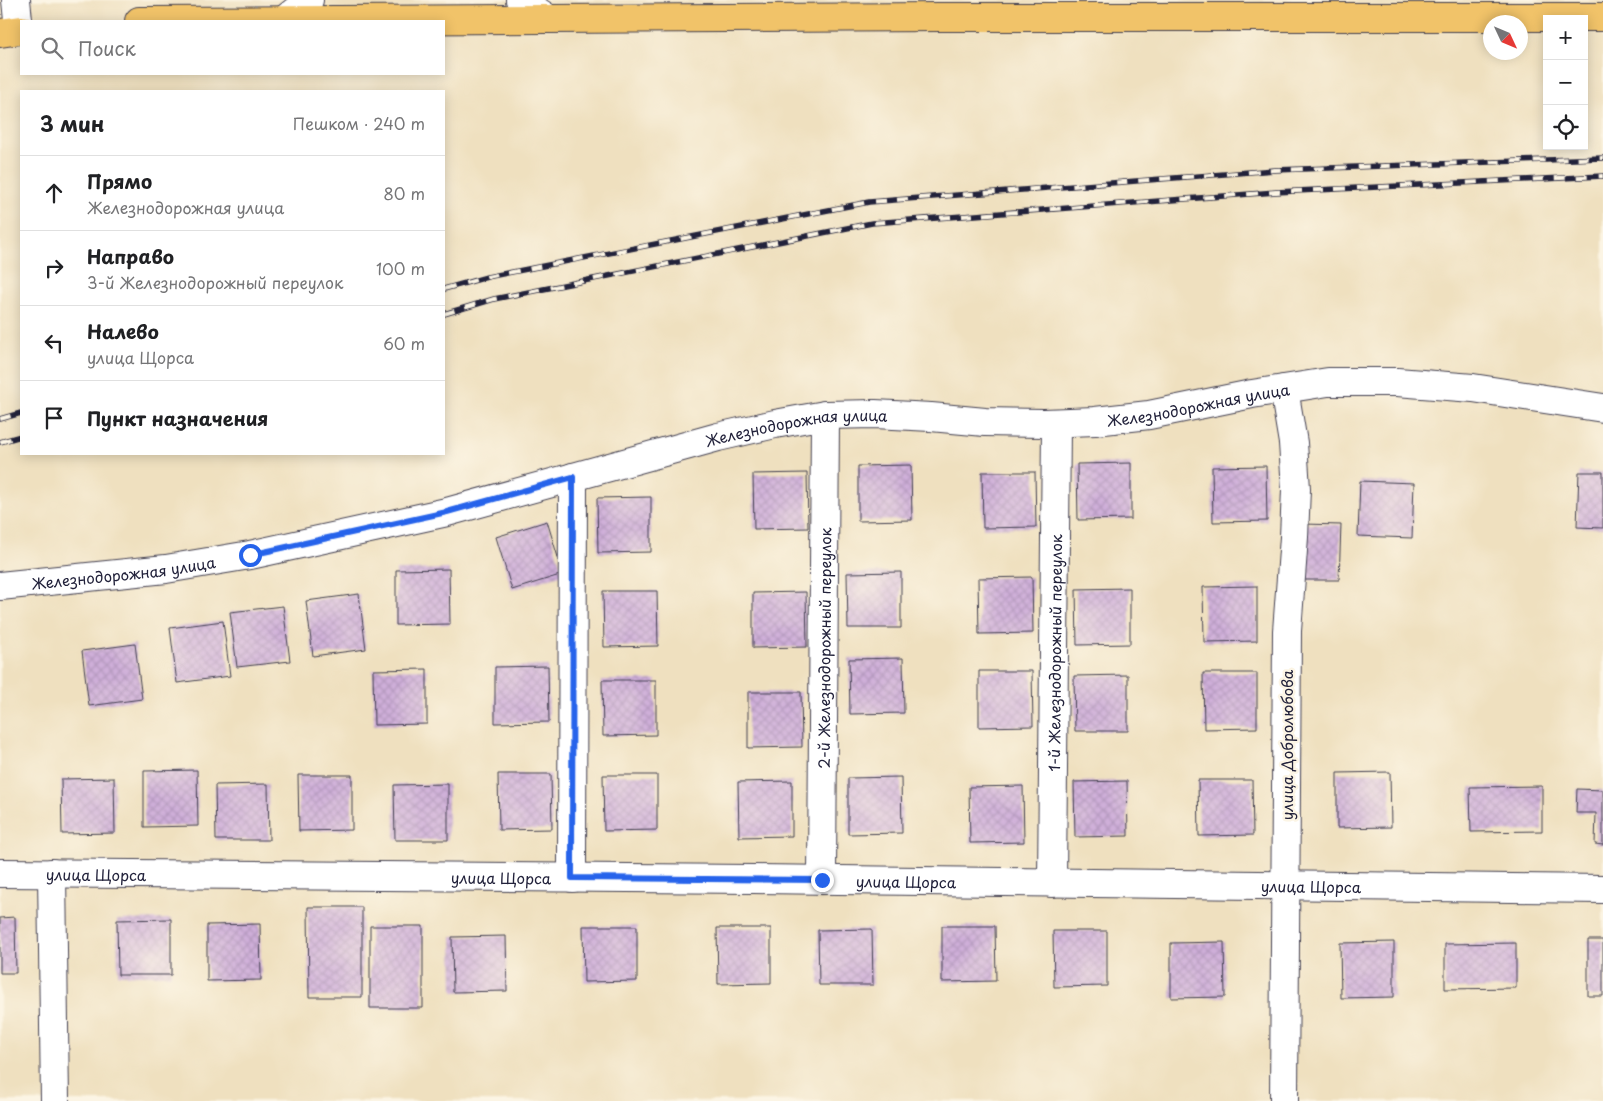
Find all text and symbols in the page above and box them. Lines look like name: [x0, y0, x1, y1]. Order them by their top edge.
north arrow: [1483, 15, 1528, 60]
map controls: [1543, 15, 1588, 150]
button: +: [1543, 15, 1588, 60]
search box: [20, 20, 445, 75]
icon: search: [38, 34, 66, 62]
text: Поиск: [78, 34, 136, 62]
button: −: [1543, 60, 1588, 105]
button: locate: [1543, 105, 1588, 150]
text: 3 мин: [40, 107, 104, 139]
text: Пешком · 240 m: [293, 111, 425, 135]
text: Прямо: [87, 167, 152, 195]
icon: ahead: [40, 179, 68, 207]
text: 80 m: [383, 181, 425, 205]
text: Железнодорожная улица: [87, 195, 284, 219]
text: Направо: [87, 242, 174, 270]
icon: right: [40, 254, 68, 282]
text: 100 m: [376, 256, 425, 280]
text: 3-й Железнодорожный переулок: [87, 270, 343, 294]
text: Налево: [87, 317, 159, 345]
icon: left: [40, 329, 68, 357]
text: 60 m: [383, 331, 425, 355]
text: улица Щорса: [87, 345, 194, 369]
street label: Железнодорожная улица: [1106, 377, 1292, 431]
street label: Железнодорожная улица: [702, 402, 889, 452]
icon: arrive: [40, 404, 68, 432]
text: Пункт назначения: [87, 404, 268, 432]
street label: 2-й Железнодорожный переулок: [811, 527, 836, 769]
street label: 1-й Железнодорожный переулок: [1041, 534, 1067, 772]
route start: [239, 544, 262, 567]
street label: Железнодорожная улица: [30, 549, 218, 594]
street label: улица Добролюбова: [1275, 669, 1298, 820]
street label: улица Щорса: [46, 862, 147, 886]
street label: улица Щорса: [451, 865, 552, 889]
route end: [811, 869, 834, 892]
street label: улица Щорса: [856, 869, 957, 893]
street label: улица Щорса: [1261, 873, 1362, 898]

